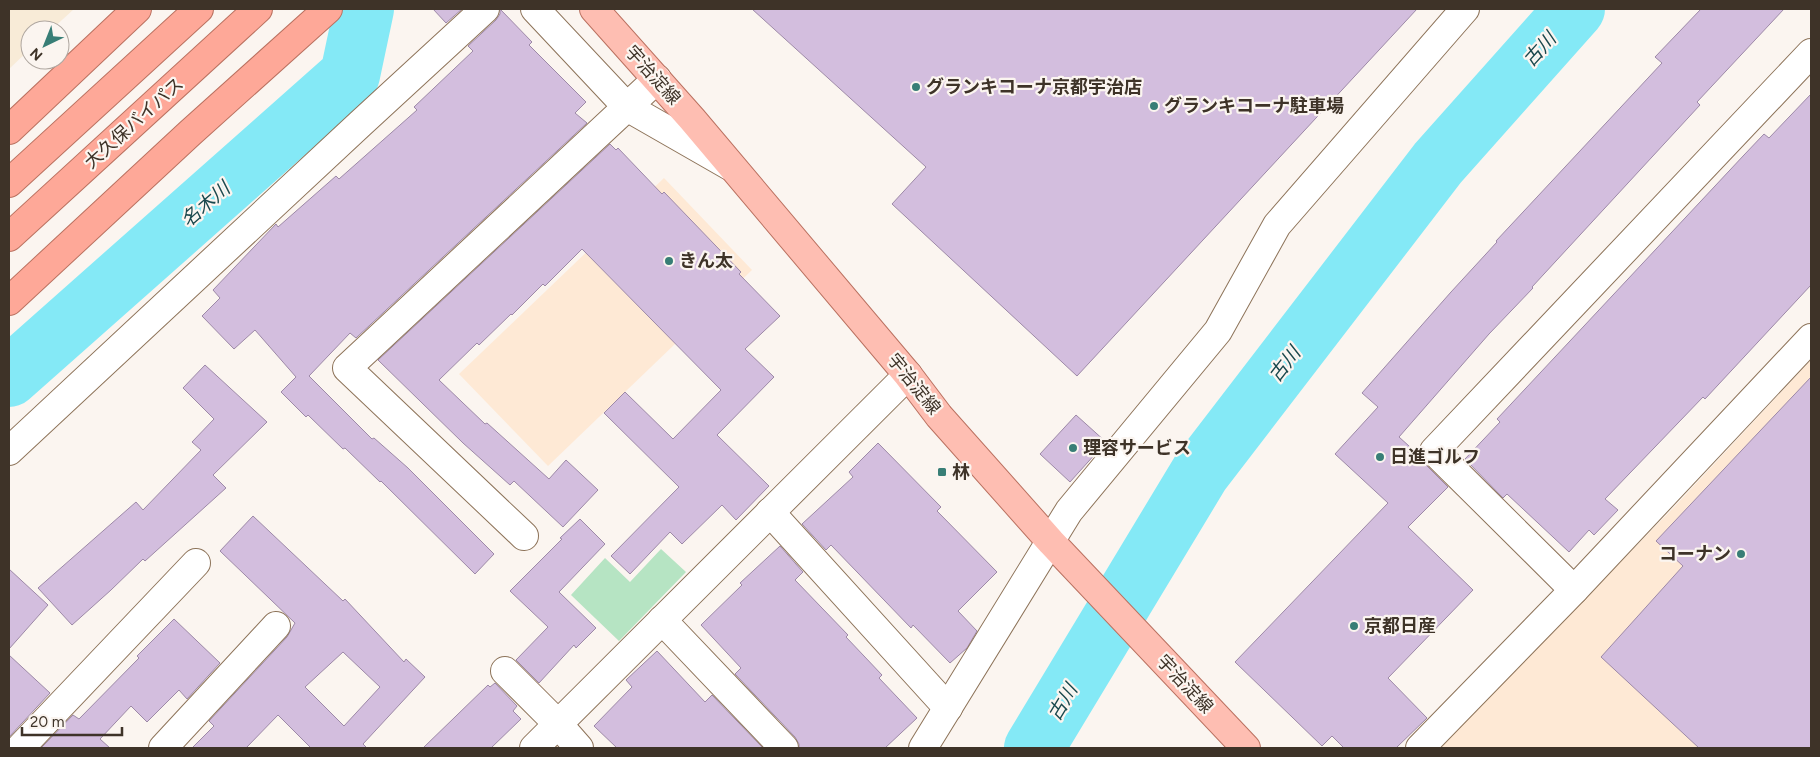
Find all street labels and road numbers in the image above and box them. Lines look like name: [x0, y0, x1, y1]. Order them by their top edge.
street label: 宇治淀線: [621, 41, 685, 109]
street label: 大久保バイパス: [80, 73, 188, 173]
street label: 宇治淀線: [883, 349, 945, 419]
street label: 宇治淀線: [1152, 650, 1218, 718]

